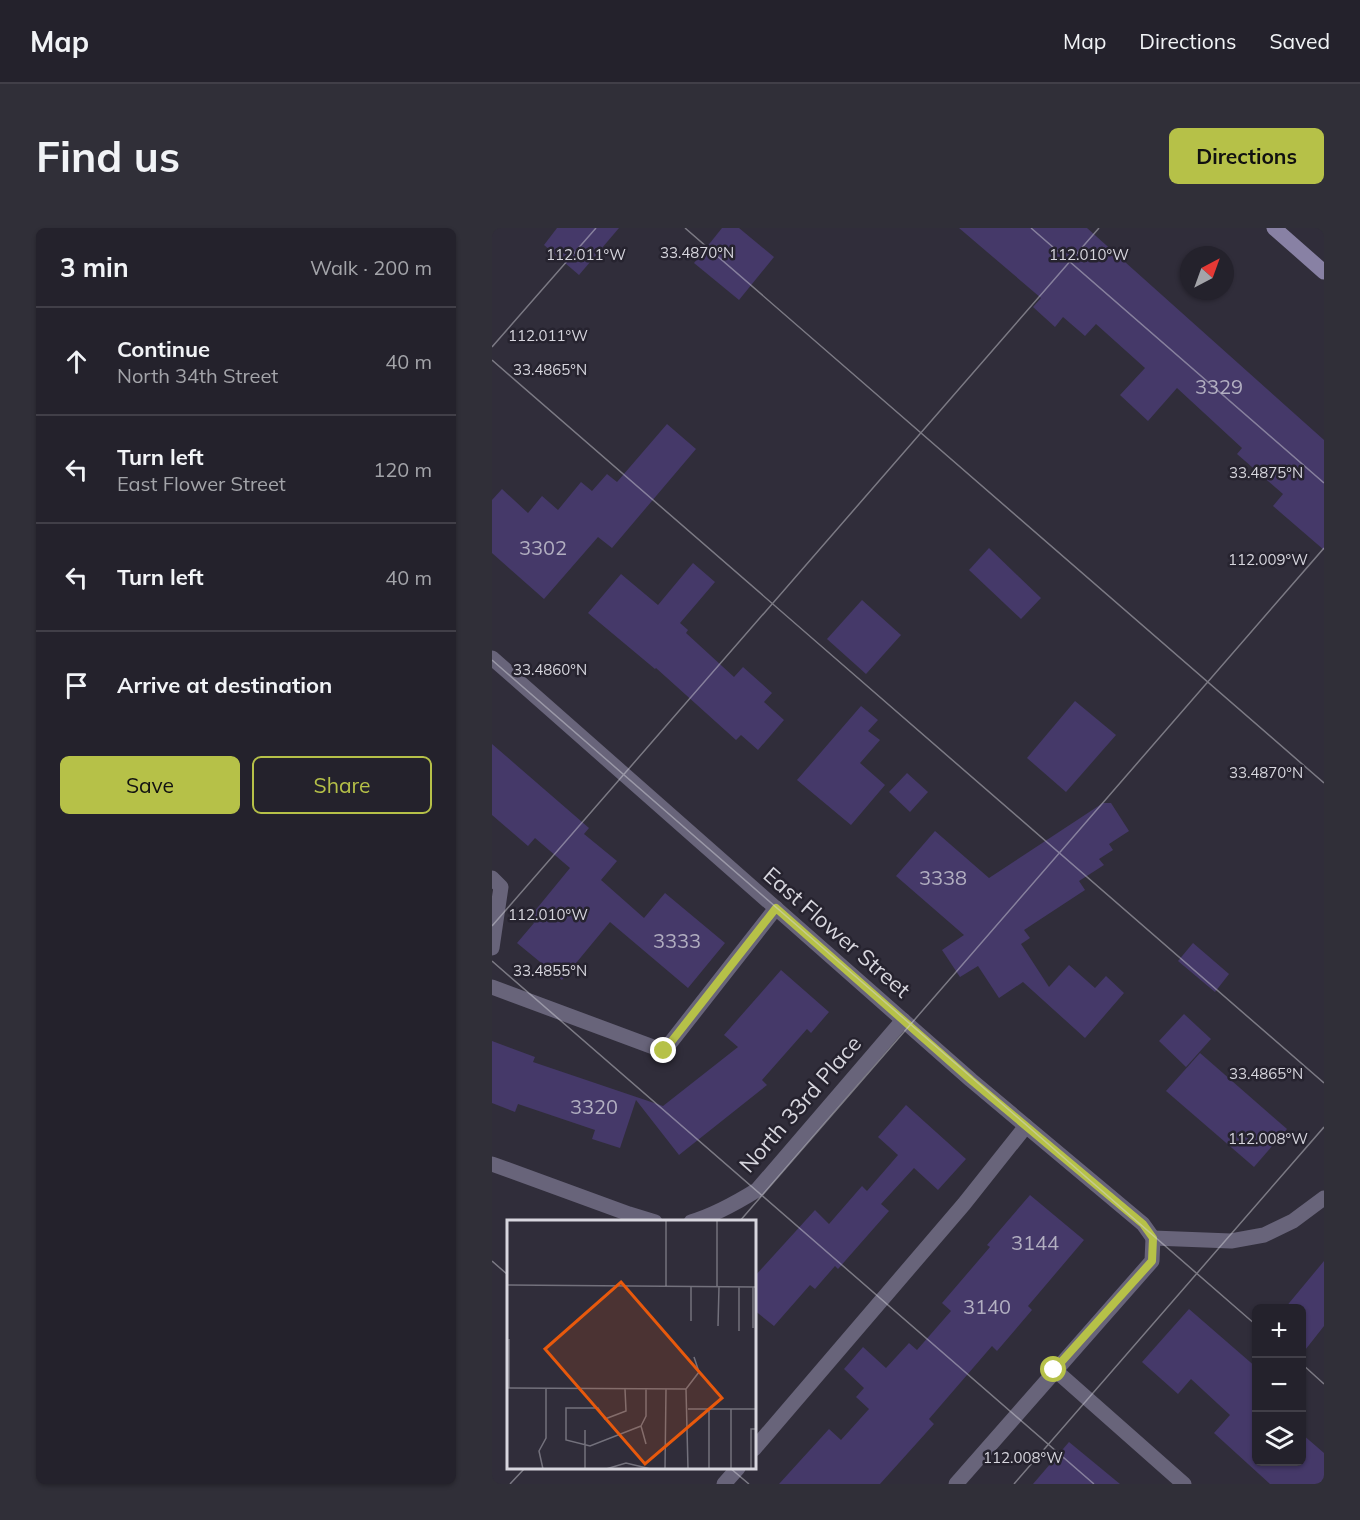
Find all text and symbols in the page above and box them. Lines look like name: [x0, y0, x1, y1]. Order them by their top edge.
text: Map: [30, 24, 89, 59]
text: Map: [1063, 28, 1106, 54]
text: Directions: [1139, 28, 1236, 54]
text: Saved: [1269, 28, 1330, 54]
button: Directions: [1169, 128, 1324, 184]
text: Find us: [36, 130, 180, 183]
text: 33.4870°N: [660, 243, 734, 262]
text: 112.011°W: [546, 245, 626, 264]
text: 112.010°W: [1049, 245, 1129, 264]
north arrow: [1180, 246, 1234, 300]
text: 3 min: [60, 251, 129, 284]
text: Walk · 200 m: [310, 255, 432, 280]
text: 112.011°W: [508, 326, 588, 345]
text: Continue: [117, 335, 210, 363]
icon: ahead: [60, 345, 93, 378]
text: 40 m: [385, 349, 432, 374]
text: 33.4865°N: [513, 360, 587, 379]
text: North 34th Street: [117, 363, 278, 388]
house number: 3329: [1195, 374, 1243, 399]
text: Turn left: [117, 443, 204, 471]
icon: left: [60, 453, 93, 486]
text: 120 m: [373, 457, 432, 482]
text: 33.4875°N: [1229, 463, 1303, 482]
text: East Flower Street: [117, 471, 286, 496]
house number: 3302: [519, 535, 567, 560]
text: 112.009°W: [1228, 550, 1308, 569]
icon: left: [60, 561, 93, 594]
text: Turn left: [117, 563, 204, 591]
text: 40 m: [385, 565, 432, 590]
text: 33.4860°N: [513, 660, 587, 679]
icon: arrive: [60, 669, 93, 702]
text: Arrive at destination: [117, 671, 332, 699]
button: Save: [60, 756, 240, 814]
button: Share: [252, 756, 432, 814]
text: 33.4870°N: [1229, 763, 1303, 782]
street label: East Flower Street: [758, 861, 916, 1004]
house number: 3338: [919, 865, 967, 890]
text: 112.010°W: [508, 905, 588, 924]
house number: 3333: [653, 928, 701, 953]
text: 33.4855°N: [513, 961, 587, 980]
street label: North 33rd Place: [733, 1030, 867, 1178]
route end: [650, 1037, 676, 1063]
text: 33.4865°N: [1229, 1064, 1303, 1083]
house number: 3320: [570, 1094, 618, 1119]
text: 112.008°W: [1228, 1129, 1308, 1148]
inset map: [507, 1220, 756, 1469]
house number: 3144: [1011, 1230, 1059, 1255]
house number: 3140: [963, 1294, 1011, 1319]
map controls: [1252, 1304, 1306, 1466]
button: +: [1252, 1304, 1306, 1358]
route start: [1040, 1356, 1066, 1382]
button: −: [1252, 1358, 1306, 1412]
button: layers: [1252, 1412, 1306, 1466]
text: 112.008°W: [983, 1448, 1063, 1467]

